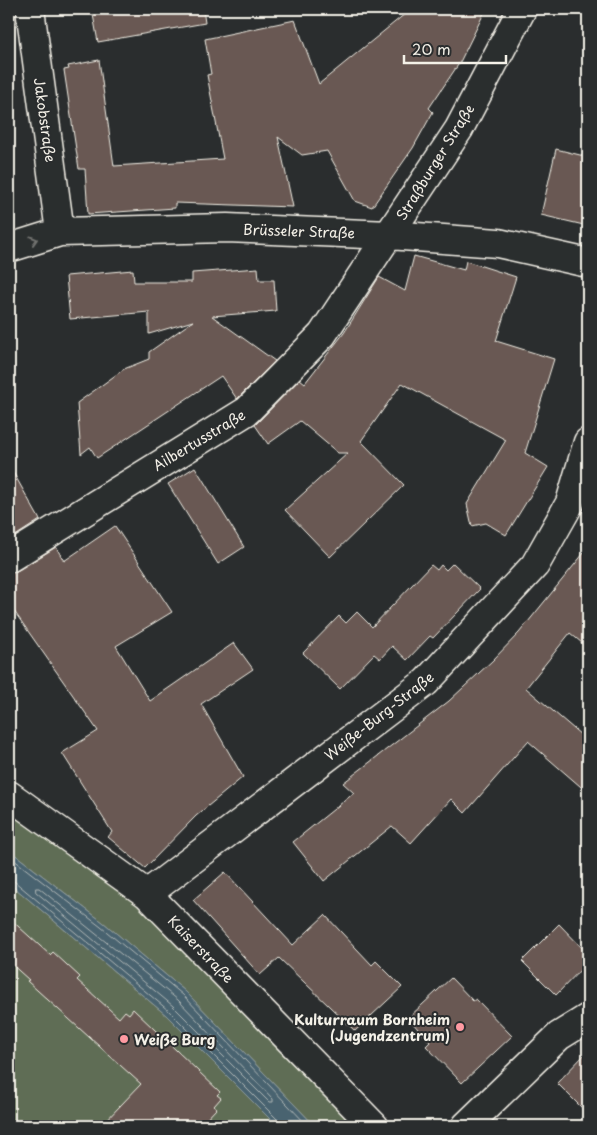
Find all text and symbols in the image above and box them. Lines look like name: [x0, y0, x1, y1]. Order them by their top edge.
scale bar: [404, 32, 507, 64]
text: 20 m: [412, 37, 451, 60]
street label: Jakobstraße: [29, 77, 61, 163]
street label: Straßburger Straße: [391, 100, 479, 224]
street label: Brüsseler Straße: [243, 219, 355, 243]
one-way arrow: [30, 236, 38, 246]
street label: Ailbertusstraße: [149, 404, 249, 476]
street label: Weiße-Burg-Straße: [320, 667, 438, 765]
street label: Kaiserstraße: [163, 910, 239, 988]
place label: Kulturraum Bornheim (Jugendzentrum): [294, 1009, 450, 1046]
marker: Kulturraum Bornheim (Jugendzentrum): [454, 1021, 466, 1033]
place label: Weiße Burg: [134, 1029, 215, 1050]
marker: Weiße Burg: [118, 1033, 130, 1045]

